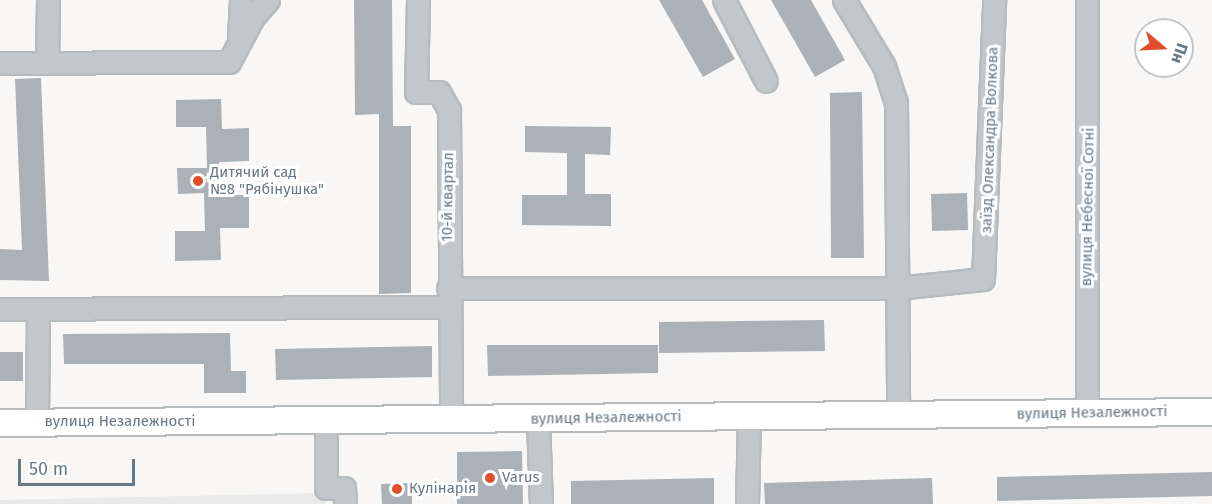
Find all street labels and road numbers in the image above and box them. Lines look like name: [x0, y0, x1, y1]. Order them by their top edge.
street label: заїзд Олександра Волкова: [978, 46, 1002, 234]
street label: вулиця Небесної Сотні: [1078, 127, 1098, 287]
street label: 10-й квартал: [438, 152, 458, 242]
street label: вулиця Незалежності: [1016, 403, 1168, 423]
street label: вулиця Незалежності: [530, 408, 682, 428]
street label: вулиця Незалежності: [45, 413, 195, 431]

